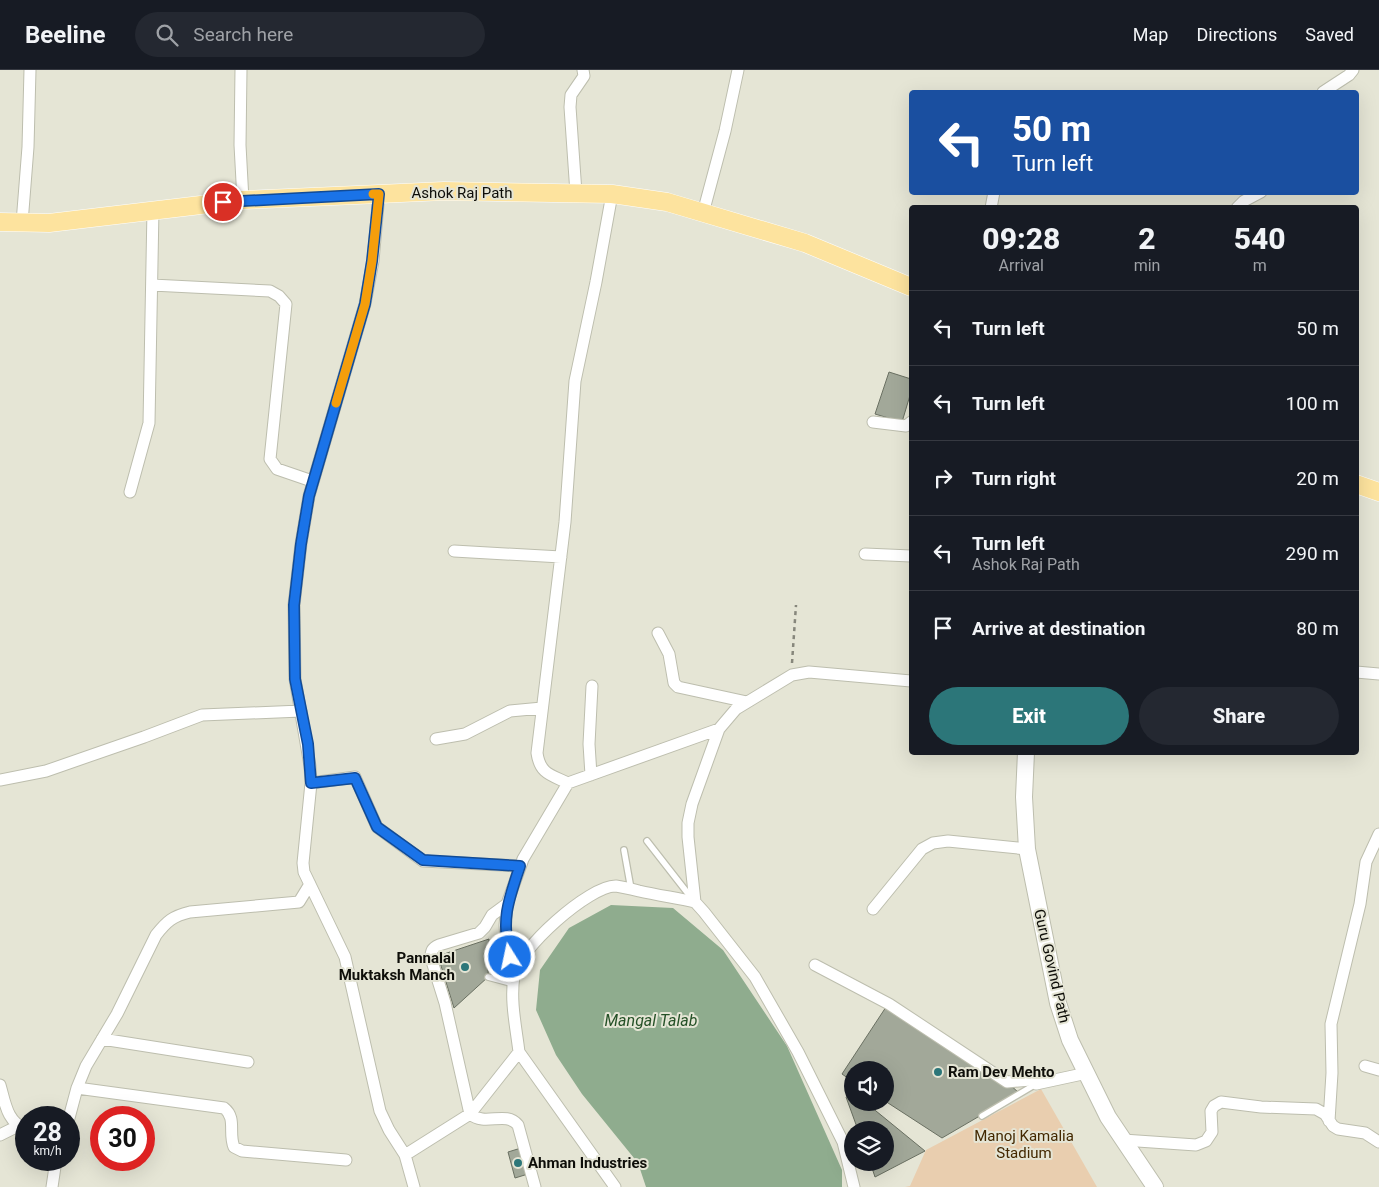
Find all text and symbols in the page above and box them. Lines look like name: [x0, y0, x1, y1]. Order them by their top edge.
search box: [135, 12, 485, 57]
text: Beeline: [25, 21, 105, 49]
icon: search: [153, 21, 181, 49]
text: Search here: [193, 23, 293, 46]
text: Map: [1133, 24, 1168, 45]
text: Directions: [1196, 24, 1277, 45]
text: Saved: [1305, 24, 1354, 45]
text: 50 m: [1012, 109, 1091, 150]
icon: left: [929, 110, 994, 175]
text: Turn left: [1012, 151, 1093, 176]
pin: [202, 181, 244, 223]
street label: Ashok Raj Path: [411, 184, 513, 202]
icon: arrive: [209, 188, 237, 216]
text: 09:28: [982, 221, 1060, 256]
text: 2: [1138, 221, 1156, 256]
text: 540: [1234, 221, 1286, 256]
text: Arrival: [999, 256, 1044, 275]
text: min: [1134, 256, 1160, 275]
text: m: [1253, 256, 1267, 275]
icon: left: [929, 314, 957, 342]
text: Turn left: [972, 317, 1045, 340]
text: 50 m: [1296, 317, 1339, 340]
icon: left: [929, 389, 957, 417]
text: Turn left: [972, 392, 1045, 415]
text: 100 m: [1286, 392, 1339, 415]
icon: right: [929, 464, 957, 492]
text: Turn right: [972, 467, 1056, 490]
text: 20 m: [1296, 467, 1339, 490]
text: Turn left: [972, 532, 1045, 555]
icon: left: [929, 539, 957, 567]
text: 290 m: [1286, 542, 1339, 565]
text: Ashok Raj Path: [972, 555, 1080, 574]
icon: arrive: [929, 614, 957, 642]
text: Arrive at destination: [972, 617, 1145, 640]
text: 80 m: [1296, 617, 1339, 640]
button: Exit: [929, 687, 1129, 745]
button: Share: [1139, 687, 1339, 745]
street label: Guru Govind Path: [1030, 907, 1074, 1025]
position arrow: [483, 930, 535, 982]
place label: Pannalal Muktaksh Manch: [339, 949, 455, 984]
marker: Pannalal Muktaksh Manch: [459, 961, 471, 973]
water label: Mangal Talab: [605, 1011, 698, 1030]
map controls: [844, 1061, 894, 1171]
button: sound: [844, 1061, 894, 1111]
place label: Ram Dev Mehto: [948, 1063, 1054, 1081]
marker: Ram Dev Mehto: [932, 1066, 944, 1078]
speed limit sign: 30: [90, 1106, 155, 1171]
text: 28: [33, 1118, 62, 1147]
button: layers: [844, 1121, 894, 1171]
park label: Manoj Kamalia Stadium: [974, 1127, 1074, 1162]
text: km/h: [33, 1144, 62, 1158]
place label: Ahman Industries: [528, 1154, 648, 1172]
marker: Ahman Industries: [512, 1157, 524, 1169]

